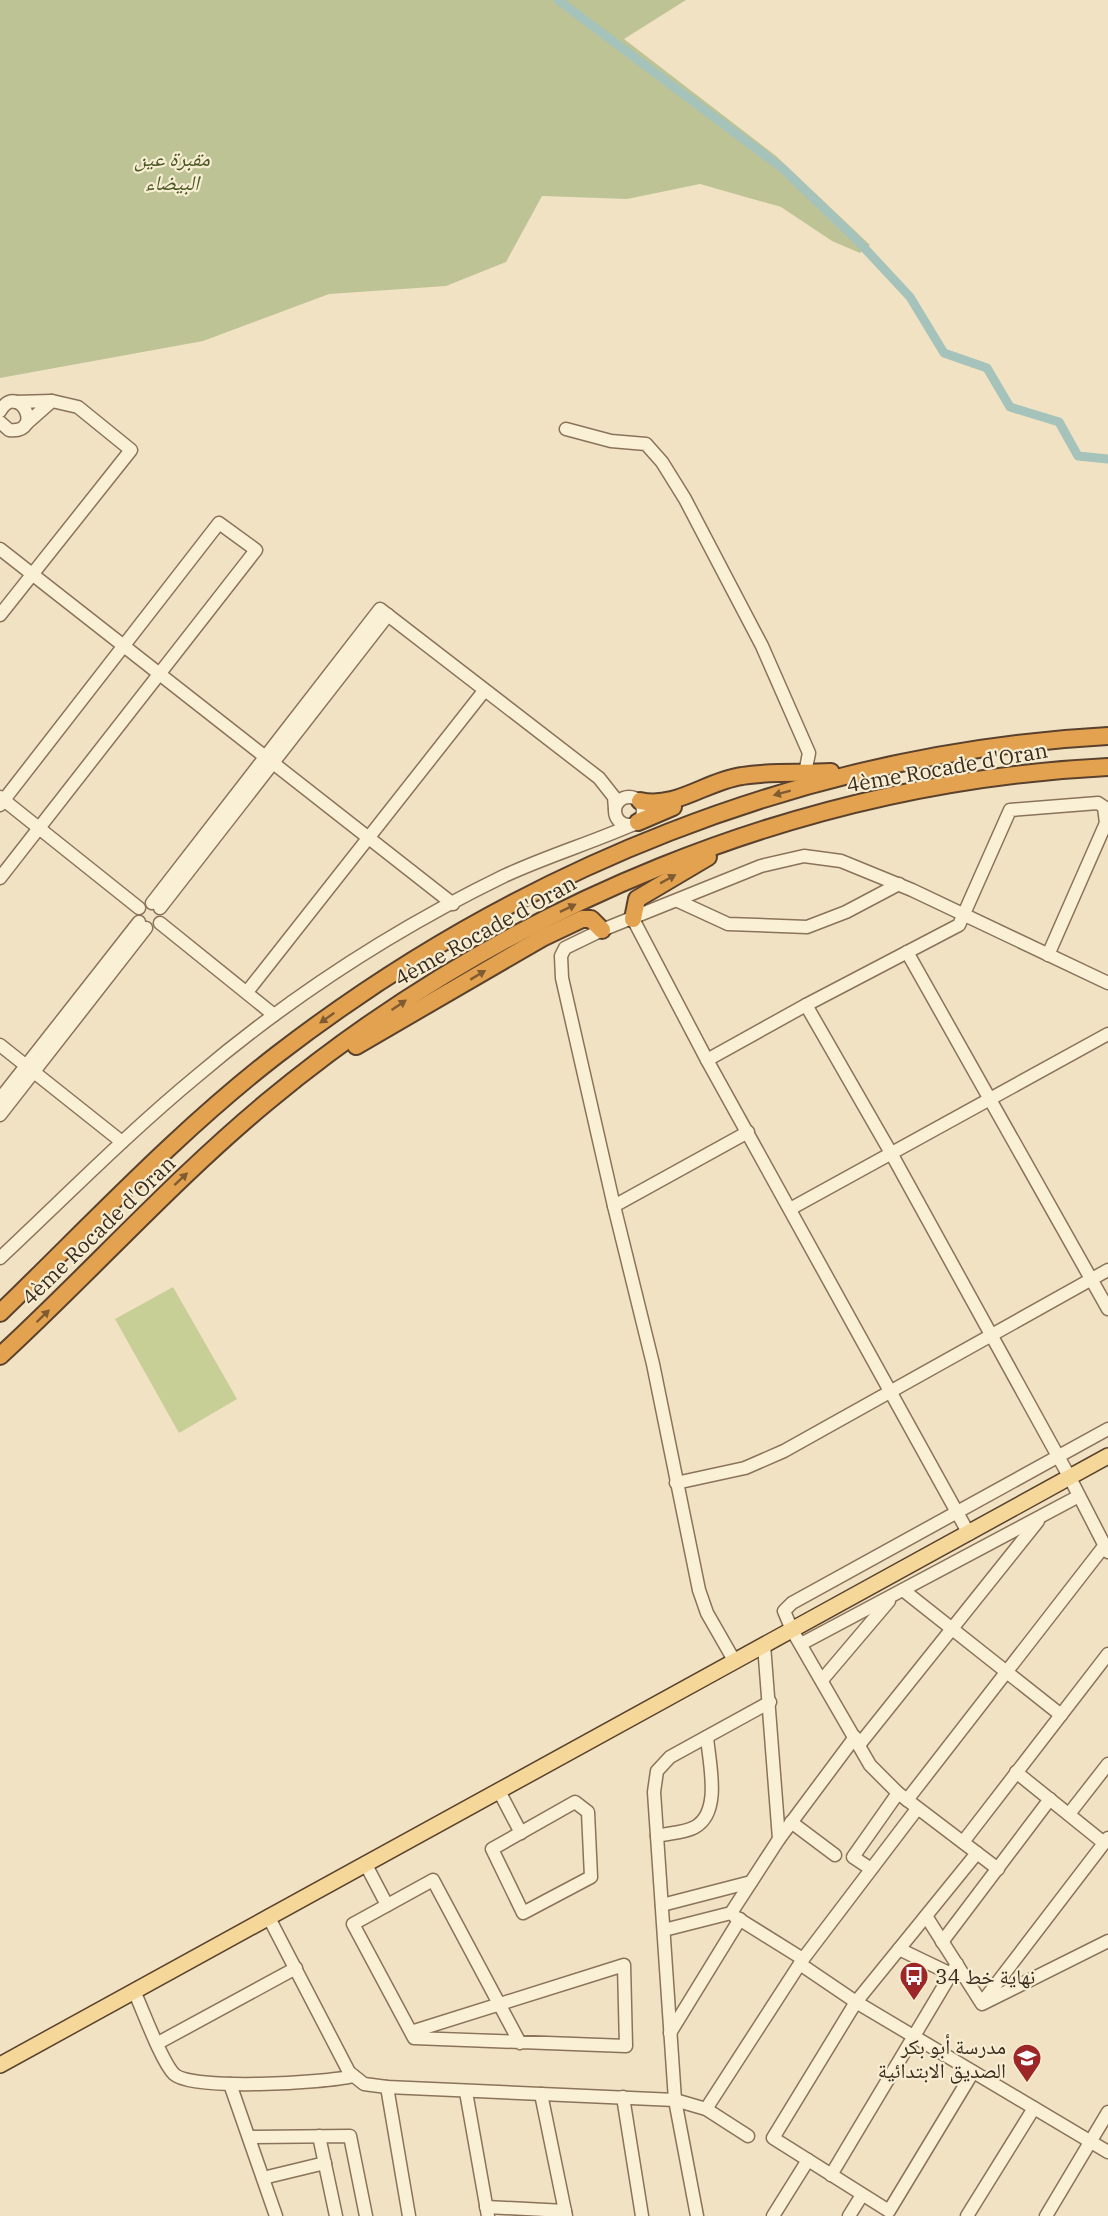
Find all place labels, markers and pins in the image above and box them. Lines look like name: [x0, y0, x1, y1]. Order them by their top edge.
bus stop icon: نهاية خط 34: [898, 1960, 930, 2002]
place label: نهاية خط 34: [935, 1962, 1035, 1990]
place label: مدرسة أبو بكر الصديق الابتدائية: [878, 2032, 1006, 2084]
school or university icon: مدرسة أبو بكر الصديق الابتدائية: [1011, 2042, 1043, 2084]

